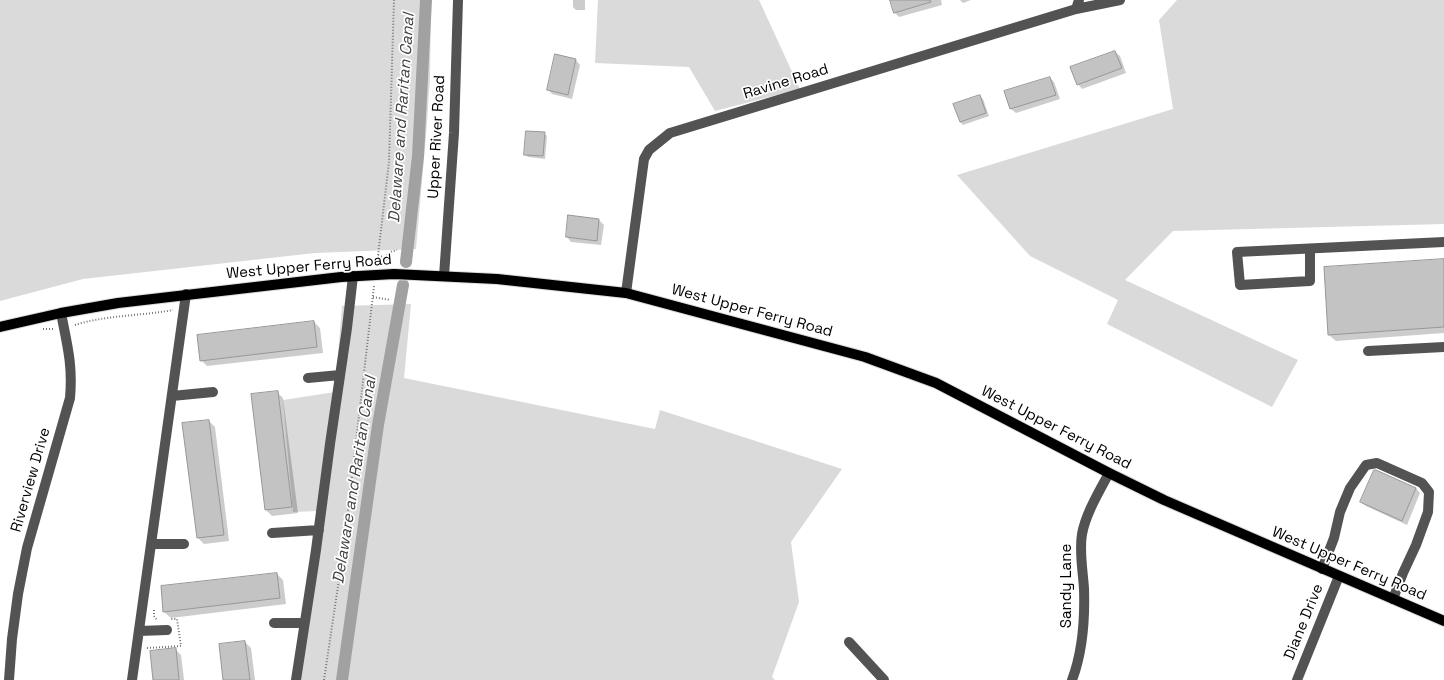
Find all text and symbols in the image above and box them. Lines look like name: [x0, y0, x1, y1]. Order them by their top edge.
water label: Delaware and Raritan Canal: [385, 13, 419, 223]
street label: Ravine Road: [741, 60, 831, 104]
street label: Upper River Road: [425, 75, 449, 199]
street label: West Upper Ferry Road: [226, 251, 392, 283]
street label: West Upper Ferry Road: [669, 281, 835, 341]
water label: Delaware and Raritan Canal: [329, 375, 381, 585]
street label: West Upper Ferry Road: [978, 382, 1134, 474]
street label: Riverview Drive: [7, 426, 55, 534]
street label: West Upper Ferry Road: [1269, 523, 1429, 605]
street label: Sandy Lane: [1058, 544, 1076, 628]
street label: Diane Drive: [1281, 581, 1327, 663]

